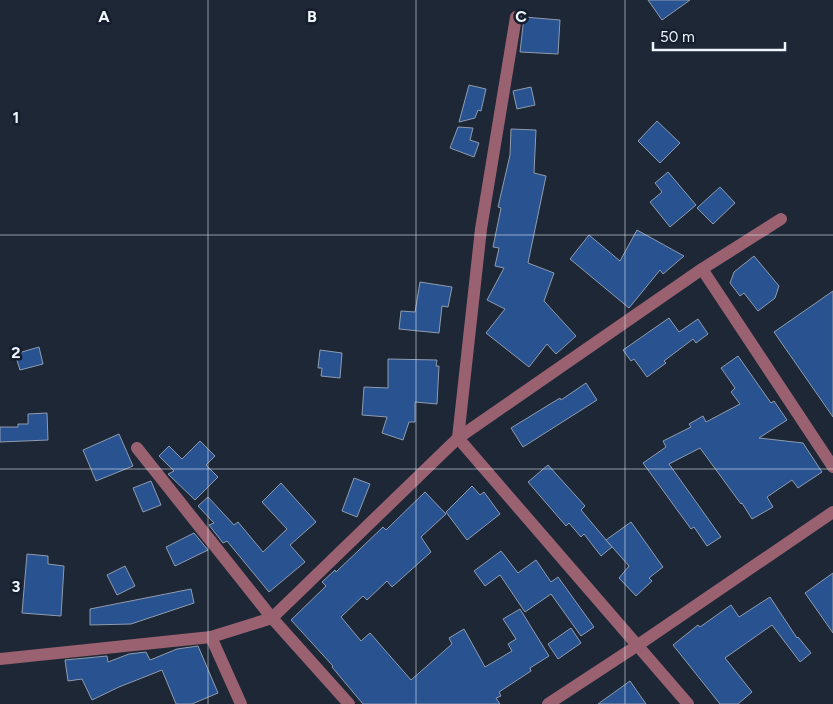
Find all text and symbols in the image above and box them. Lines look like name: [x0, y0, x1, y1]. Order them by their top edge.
text: A: [98, 7, 110, 26]
text: B: [307, 7, 317, 26]
text: C: [515, 7, 527, 26]
scale bar: [653, 20, 786, 52]
text: 50 m: [660, 28, 695, 46]
text: 1: [13, 108, 19, 127]
text: 2: [11, 343, 21, 362]
text: 3: [12, 577, 21, 596]

